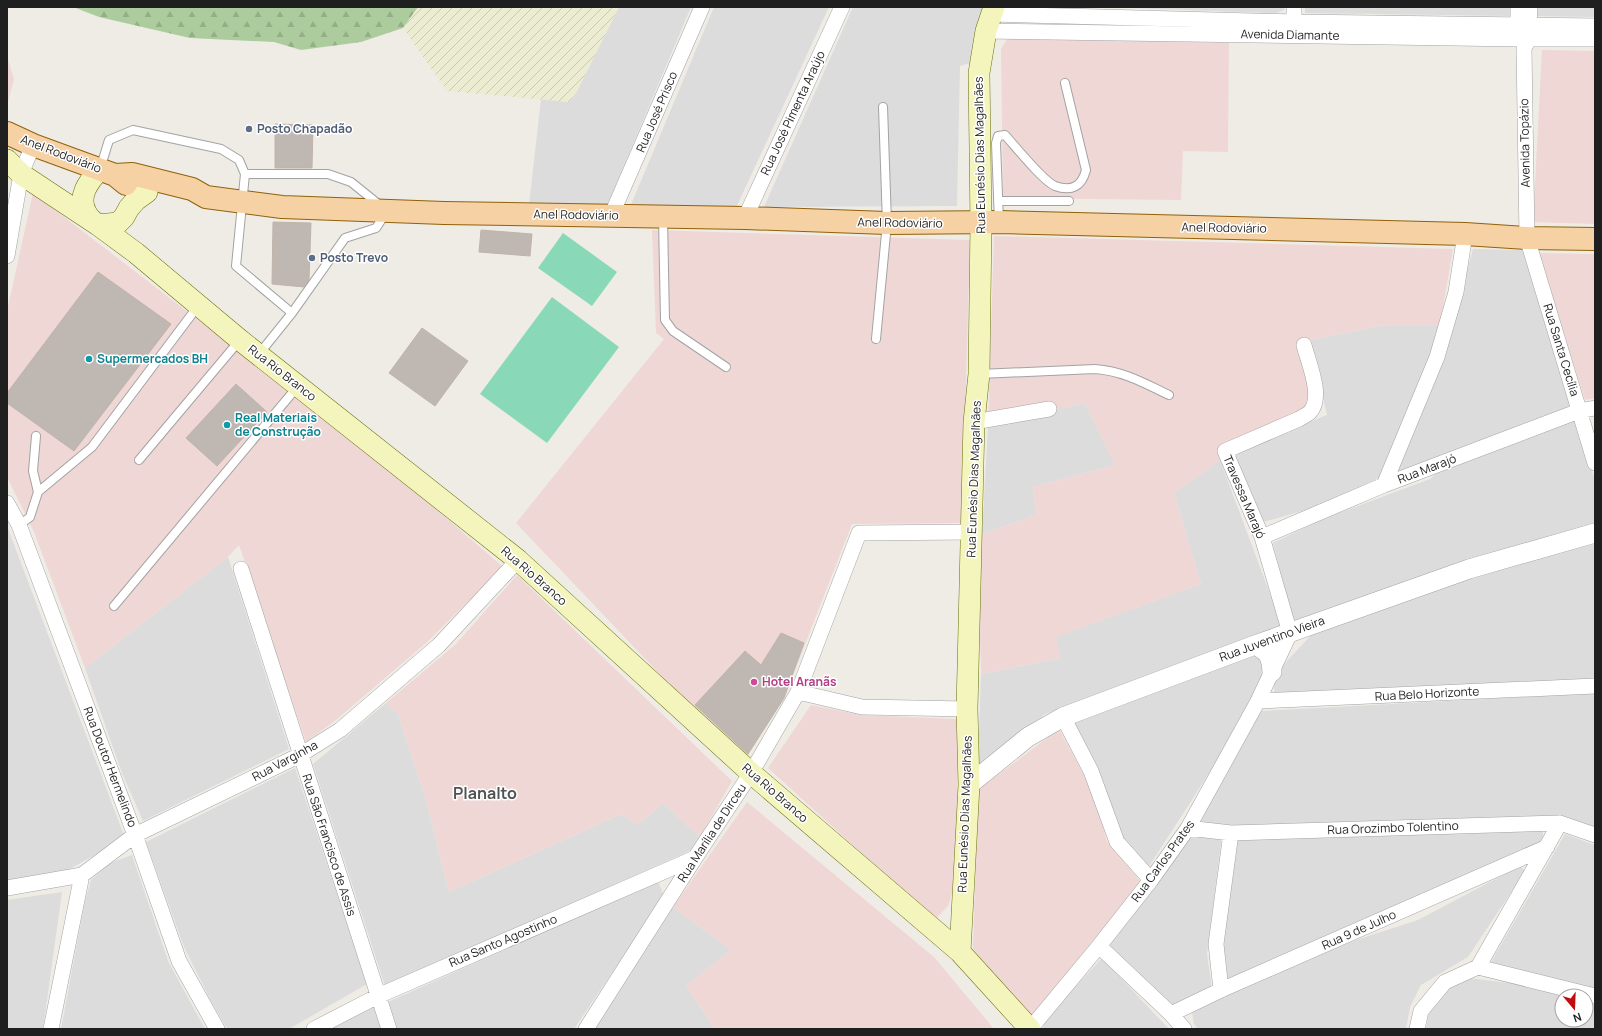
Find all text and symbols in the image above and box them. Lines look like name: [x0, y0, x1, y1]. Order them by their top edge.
street label: Avenida Diamante: [1240, 25, 1340, 44]
street label: Rua José Pimenta Araújo: [756, 48, 829, 178]
street label: Rua José Prisco: [632, 69, 681, 155]
street label: Rua Eunésio Dias Magalhães: [970, 76, 989, 234]
street label: Avenida Topázio: [1515, 98, 1534, 188]
place label: Posto Chapadão: [257, 120, 352, 137]
marker: Posto Chapadão: [244, 124, 254, 134]
street label: Anel Rodoviário: [18, 130, 104, 177]
street label: Anel Rodoviário: [533, 205, 619, 224]
street label: Anel Rodoviário: [857, 213, 943, 232]
street label: Anel Rodoviário: [1181, 218, 1267, 237]
place label: Posto Trevo: [320, 249, 388, 266]
marker: Posto Trevo: [307, 253, 317, 263]
street label: Rua Santa Cecília: [1539, 301, 1584, 398]
street label: Rua Rio Branco: [245, 341, 320, 405]
place label: Supermercados BH: [97, 350, 208, 367]
marker: Supermercados BH: [84, 354, 94, 364]
street label: Rua Eunésio Dias Magalhães: [962, 400, 985, 558]
place label: Real Materiais de Construção: [235, 409, 321, 440]
marker: Real Materiais de Construção: [222, 420, 232, 430]
street label: Rua Marajó: [1395, 450, 1459, 487]
street label: Travessa Marajó: [1219, 452, 1270, 541]
street label: Rua Rio Branco: [498, 542, 571, 609]
street label: Rua Juventino Vieira: [1217, 612, 1327, 665]
place label: Hotel Aranãs: [762, 673, 837, 690]
marker: Hotel Aranãs: [749, 677, 759, 687]
street label: Rua Belo Horizonte: [1374, 682, 1480, 705]
street label: Rua Doutor Hermelindo: [80, 704, 141, 830]
street label: Rua Eunésio Dias Magalhães: [953, 735, 976, 893]
street label: Rua Varginha: [249, 736, 321, 785]
street label: Rua Rio Branco: [739, 759, 812, 826]
street label: Rua São Francisco de Assis: [298, 772, 361, 918]
street label: Rua Marília de Dirceu: [673, 780, 750, 885]
district label: Planalto: [453, 782, 517, 804]
street label: Rua Carlos Prates: [1127, 816, 1198, 905]
street label: Rua Orozimbo Tolentino: [1327, 817, 1459, 838]
street label: Rua 9 de Julho: [1319, 906, 1399, 954]
street label: Rua Santo Agostinho: [446, 910, 560, 971]
north arrow: [1554, 988, 1594, 1028]
text: N: [1571, 1010, 1584, 1026]

